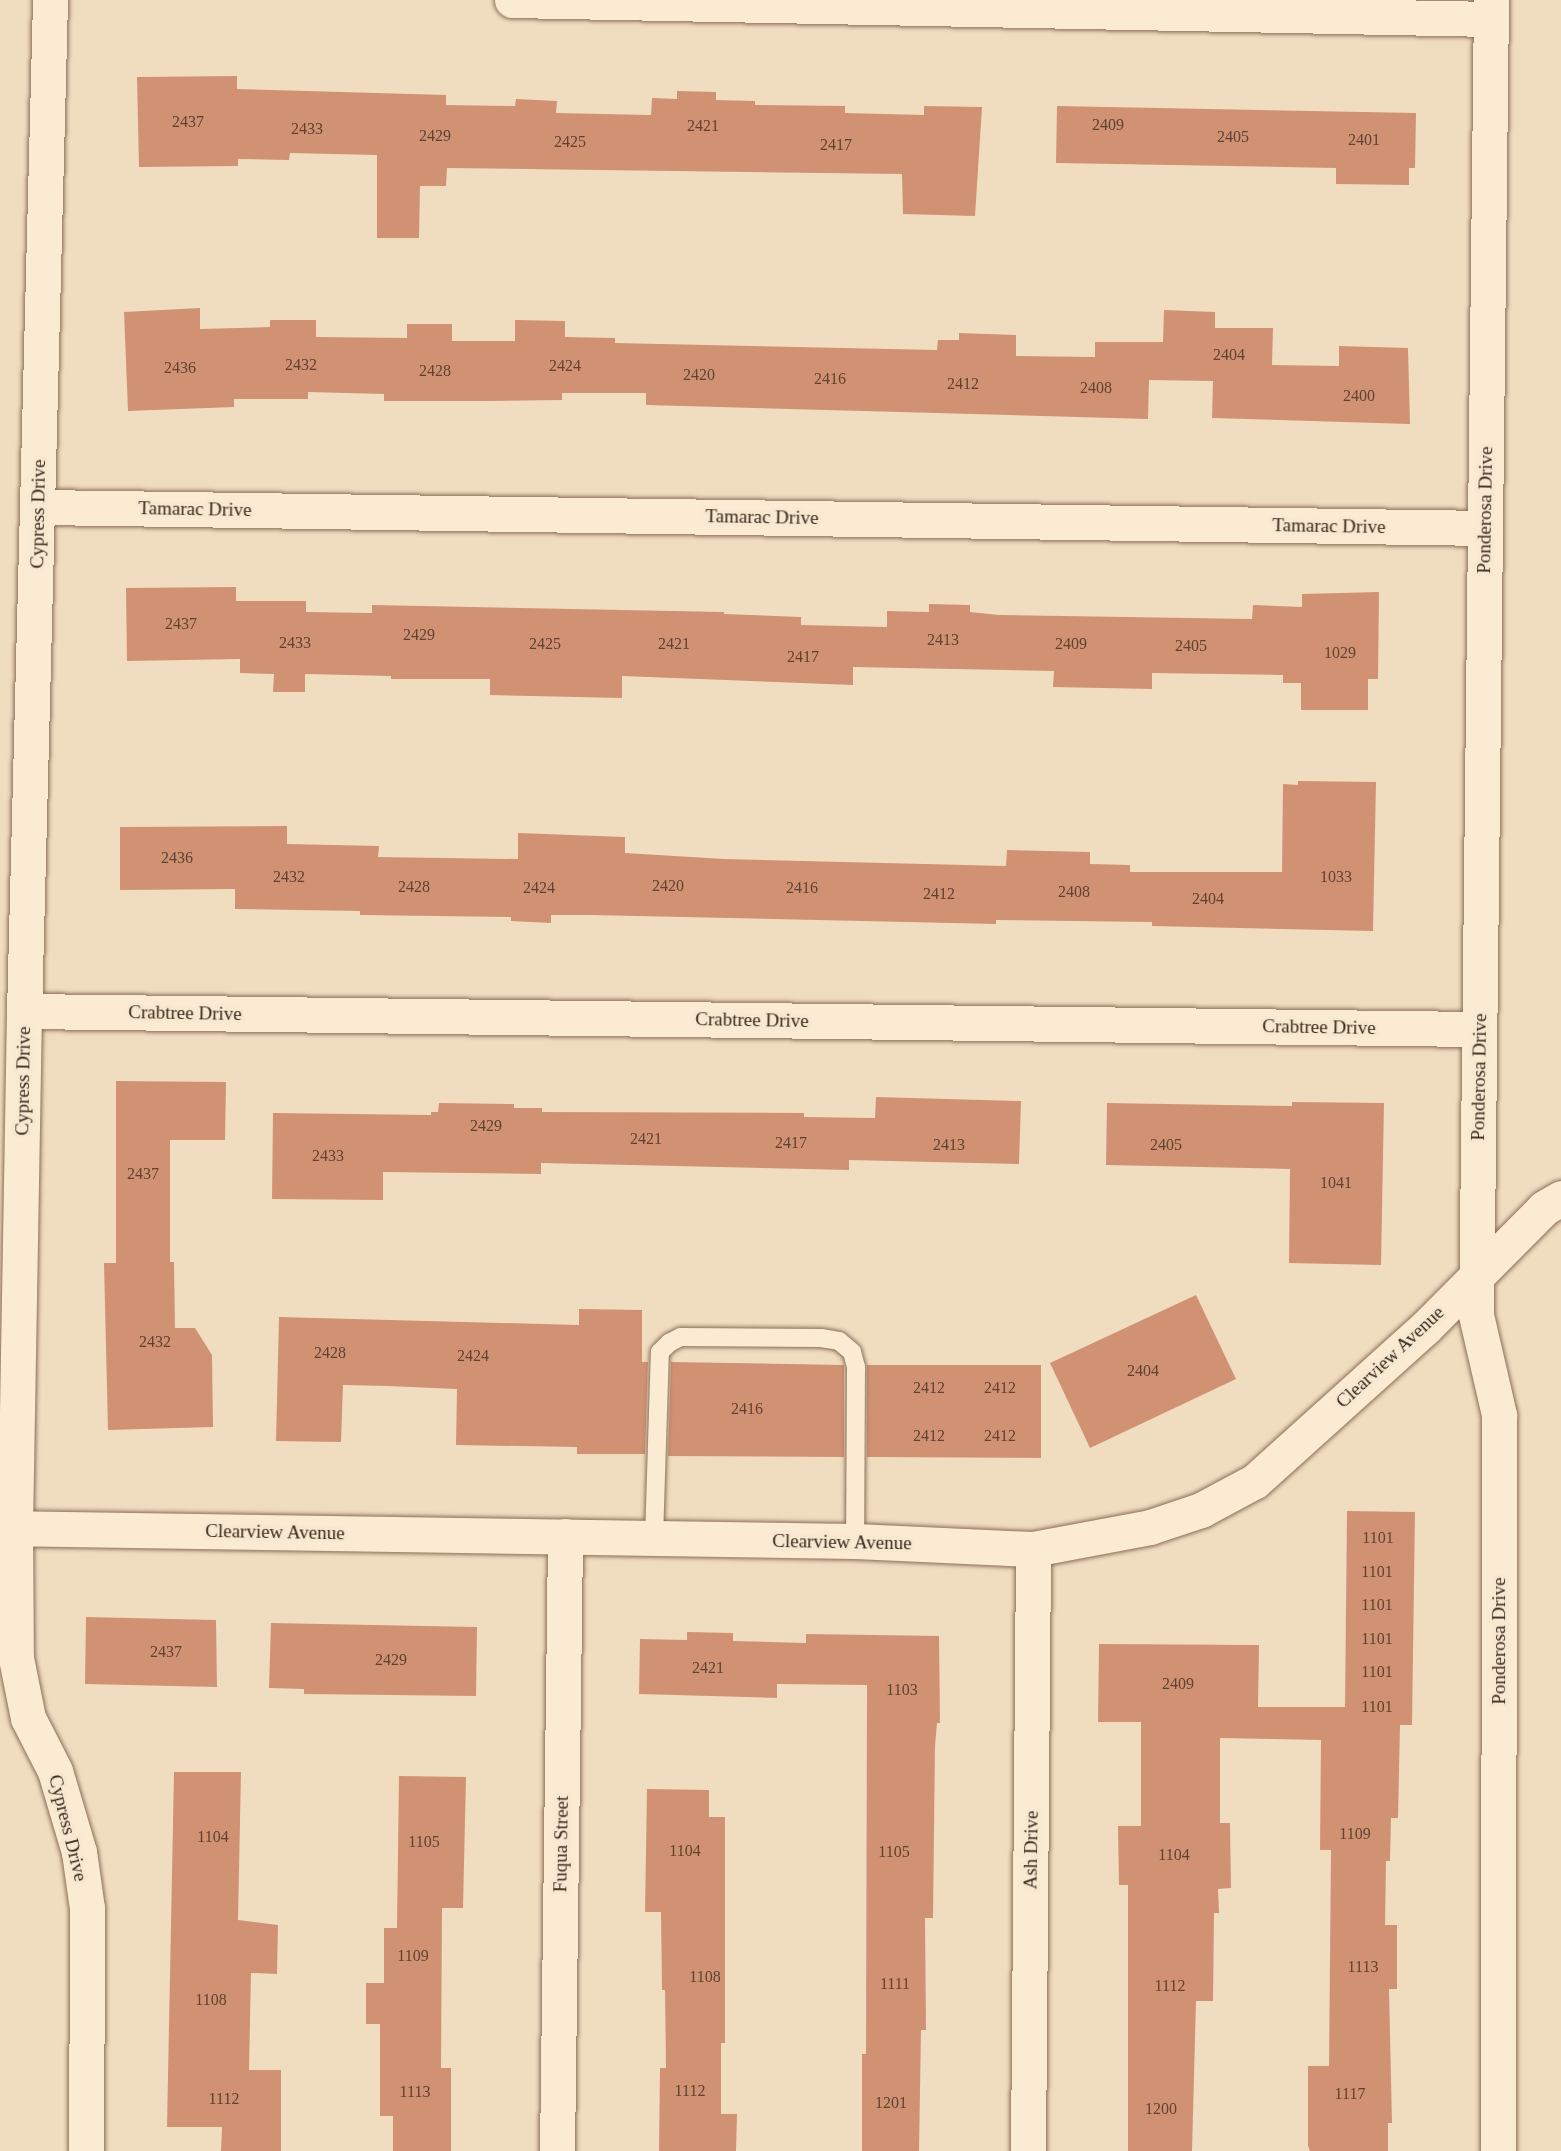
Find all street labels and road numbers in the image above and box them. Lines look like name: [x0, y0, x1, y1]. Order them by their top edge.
street label: Ponderosa Drive: [1472, 446, 1498, 574]
street label: Cypress Drive: [26, 459, 50, 569]
street label: Tamarac Drive: [138, 497, 252, 521]
street label: Tamarac Drive: [705, 505, 819, 529]
street label: Tamarac Drive: [1272, 514, 1386, 538]
street label: Crabtree Drive: [128, 1001, 242, 1025]
street label: Crabtree Drive: [695, 1008, 809, 1032]
street label: Ponderosa Drive: [1466, 1013, 1492, 1141]
street label: Crabtree Drive: [1262, 1015, 1376, 1039]
street label: Cypress Drive: [11, 1026, 35, 1136]
street label: Clearview Avenue: [1331, 1301, 1449, 1413]
street label: Clearview Avenue: [205, 1519, 345, 1545]
street label: Clearview Avenue: [772, 1529, 912, 1555]
street label: Ponderosa Drive: [1488, 1577, 1510, 1705]
street label: Cypress Drive: [44, 1772, 92, 1884]
street label: Fuqua Street: [549, 1796, 573, 1892]
street label: Ash Drive: [1019, 1810, 1043, 1890]

